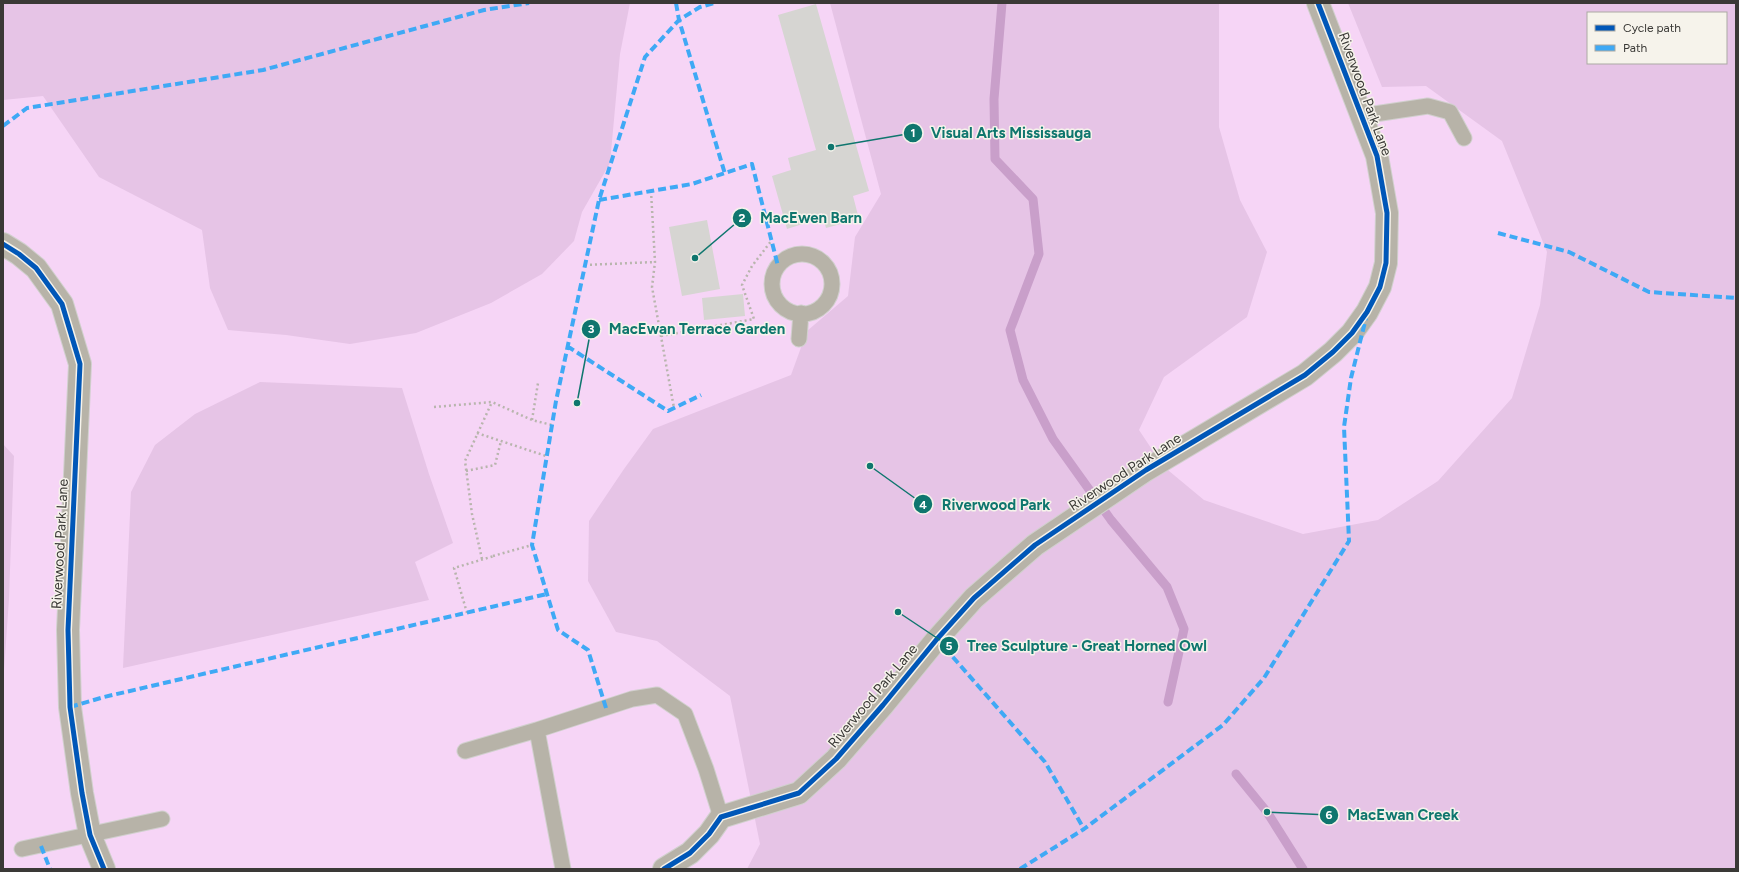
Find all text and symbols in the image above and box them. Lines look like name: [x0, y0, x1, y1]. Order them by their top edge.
legend: [1587, 12, 1727, 64]
text: Cycle path: [1623, 21, 1681, 35]
street label: Riverwood Park Lane: [1335, 30, 1395, 158]
text: Path: [1623, 41, 1647, 55]
callout: Visual Arts Mississauga: [903, 120, 1100, 147]
text: Visual Arts Mississauga: [931, 124, 1091, 142]
text: 1: [910, 126, 916, 140]
callout: MacEwen Barn: [732, 205, 869, 232]
text: MacEwen Barn: [760, 209, 862, 227]
text: 2: [739, 211, 746, 225]
callout: MacEwan Terrace Garden: [581, 316, 793, 343]
text: MacEwan Terrace Garden: [609, 320, 785, 338]
text: 3: [588, 322, 595, 336]
street label: Riverwood Park Lane: [1066, 429, 1185, 515]
street label: Riverwood Park Lane: [48, 478, 72, 609]
callout: Riverwood Park: [913, 491, 1058, 518]
text: Riverwood Park: [942, 496, 1050, 514]
text: 4: [919, 498, 927, 512]
callout: Tree Sculpture - Great Horned Owl: [939, 632, 1215, 659]
text: Tree Sculpture - Great Horned Owl: [967, 637, 1207, 655]
text: 5: [946, 639, 953, 653]
street label: Riverwood Park Lane: [825, 640, 922, 751]
callout: MacEwan Creek: [1319, 801, 1467, 828]
text: MacEwan Creek: [1347, 806, 1459, 824]
text: 6: [1326, 808, 1333, 822]

